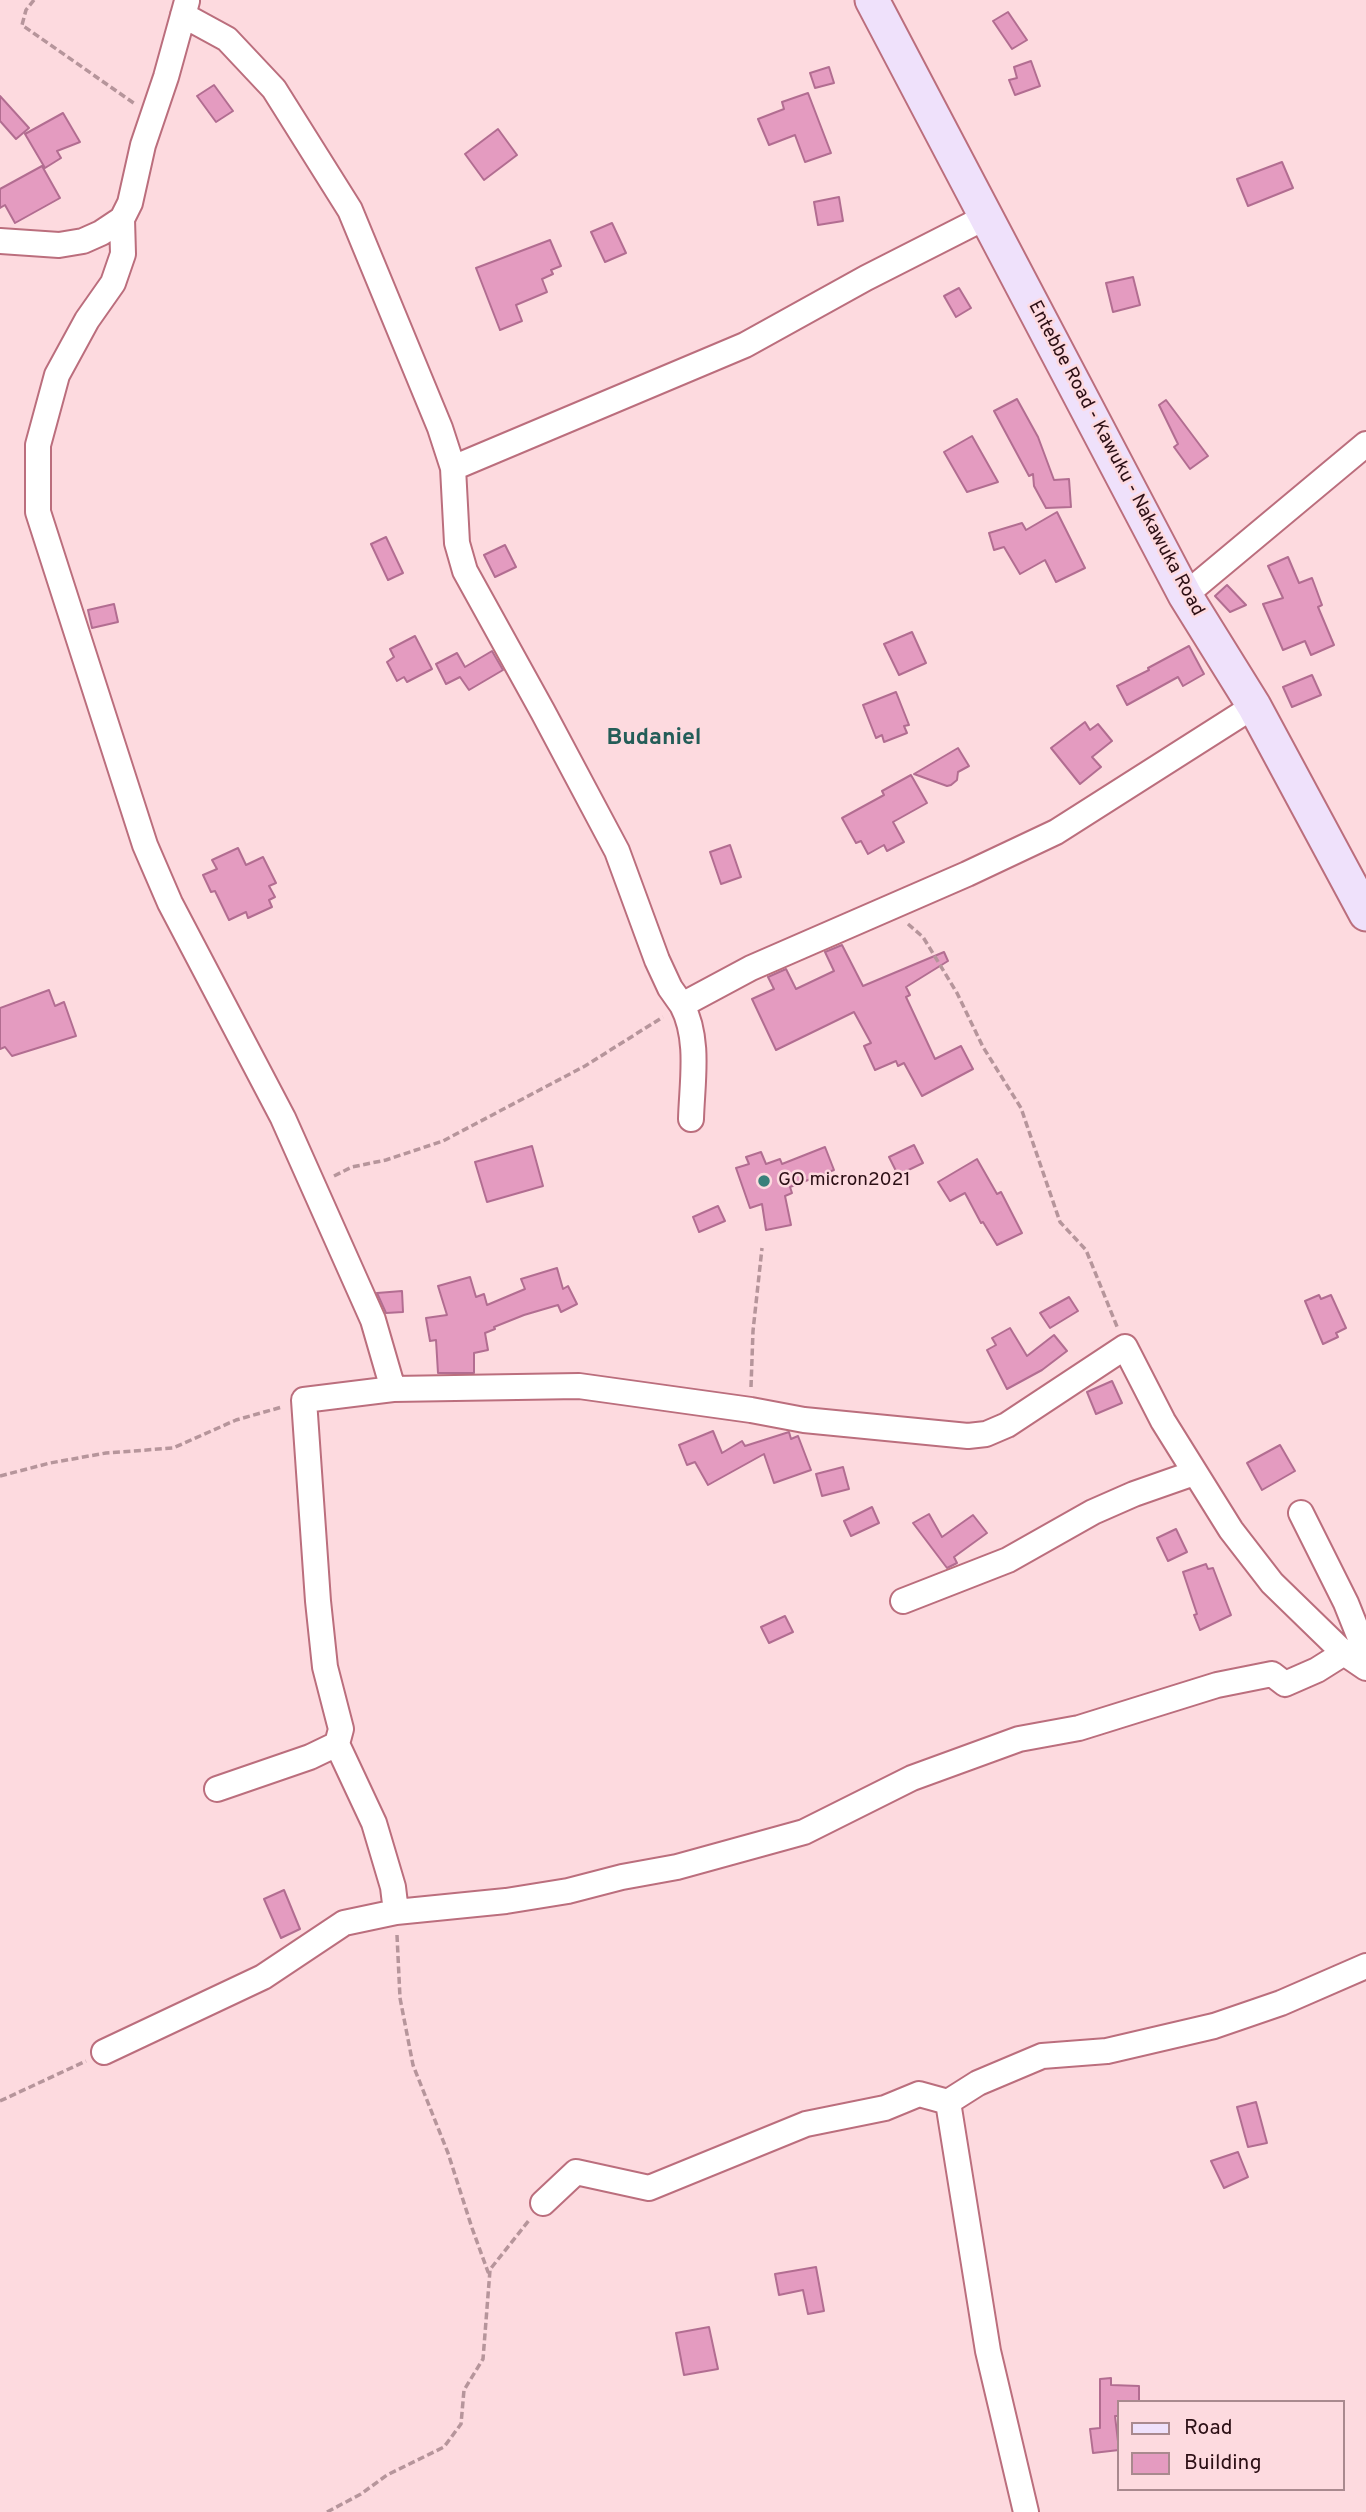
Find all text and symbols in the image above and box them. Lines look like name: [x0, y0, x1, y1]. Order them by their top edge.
street label: Entebbe Road - Kawuku - Nakawuka Road: [1022, 297, 1208, 621]
district label: Budaniel: [606, 725, 702, 753]
place label: GO micron2021: [778, 1170, 911, 1192]
marker: GO micron2021: [756, 1173, 772, 1189]
legend: [1118, 2400, 1345, 2491]
text: Road: [1184, 2415, 1233, 2442]
text: Building: [1184, 2450, 1262, 2477]

